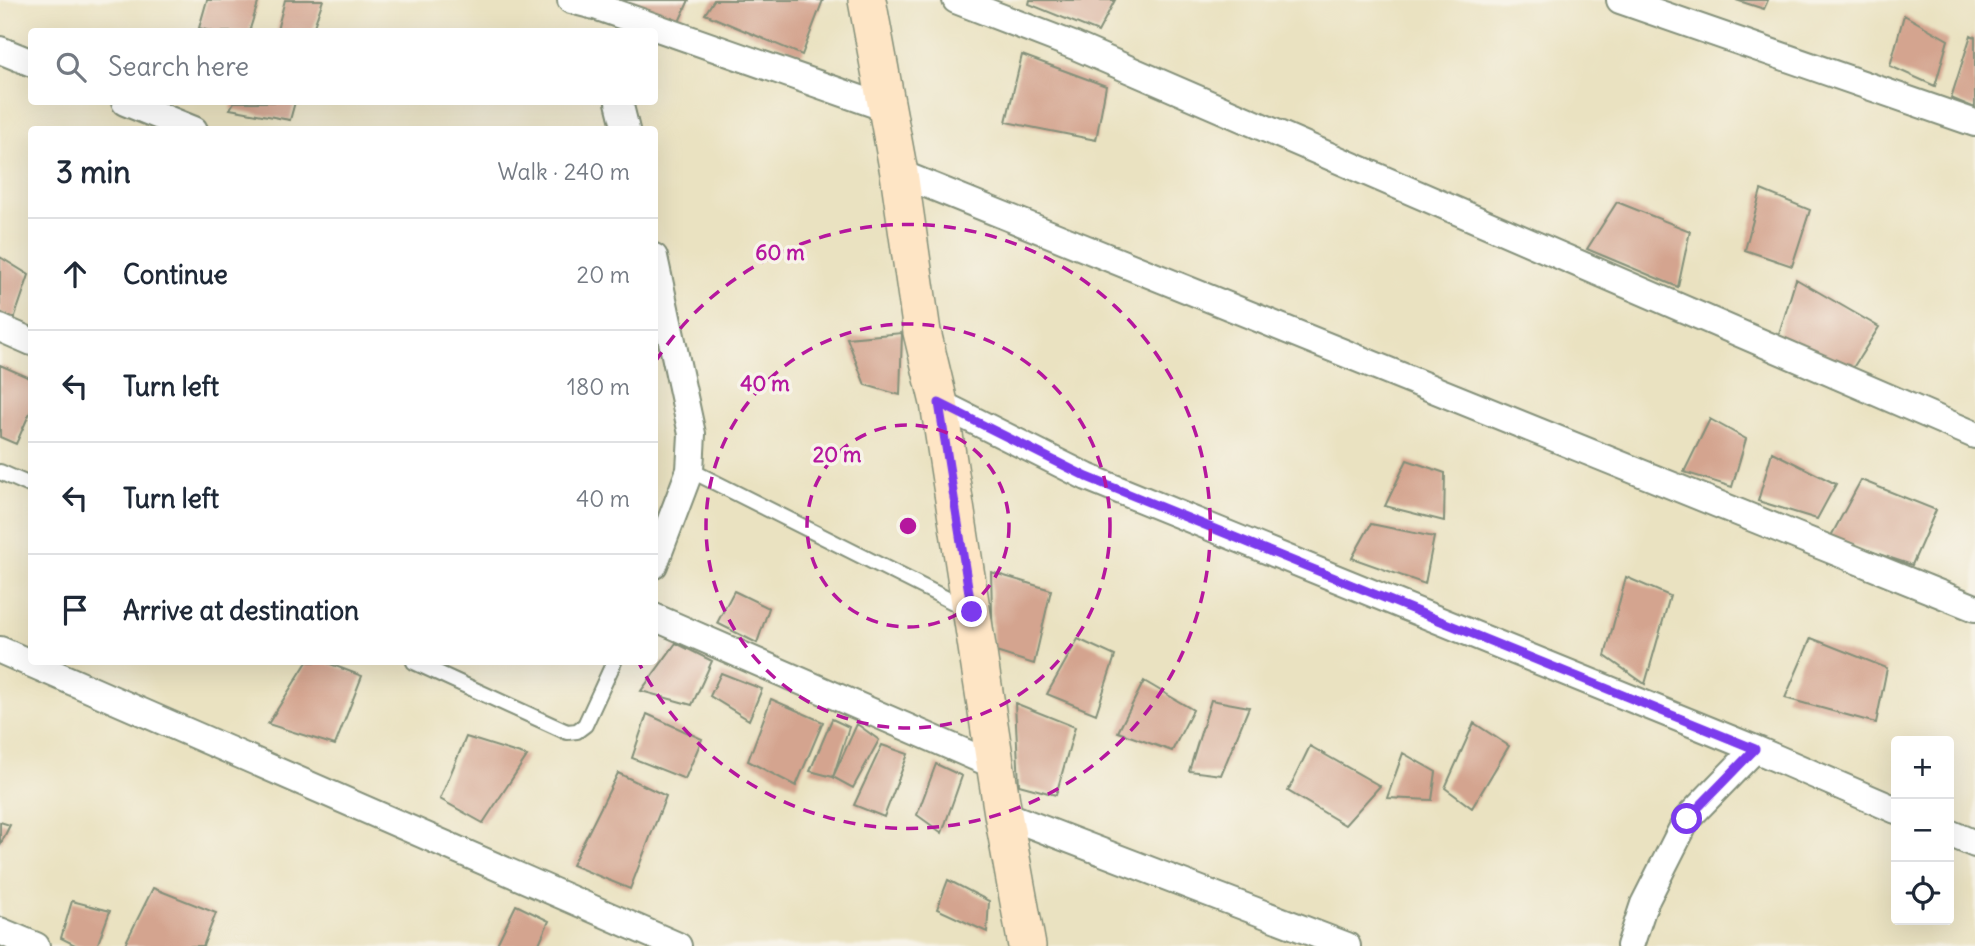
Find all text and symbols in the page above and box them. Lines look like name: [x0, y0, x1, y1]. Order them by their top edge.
search box: [28, 28, 658, 105]
icon: search: [52, 48, 90, 86]
text: Search here: [108, 50, 249, 83]
text: 3 min: [56, 153, 131, 191]
text: Walk · 240 m: [497, 157, 630, 186]
text: 60 m: [755, 239, 805, 266]
icon: ahead: [56, 255, 94, 293]
text: Continue: [123, 258, 228, 291]
text: 20 m: [577, 260, 630, 289]
icon: left: [56, 367, 94, 405]
text: Turn left: [123, 370, 219, 403]
text: 40 m: [740, 370, 790, 397]
text: 180 m: [567, 372, 630, 401]
text: 20 m: [813, 441, 862, 468]
icon: left: [56, 479, 94, 517]
text: Turn left: [123, 482, 219, 515]
text: 40 m: [576, 484, 630, 513]
centre of rings: [896, 514, 920, 538]
icon: arrive: [56, 591, 94, 629]
text: Arrive at destination: [123, 594, 359, 627]
route end: [956, 596, 987, 627]
map controls: [1891, 736, 1954, 925]
button: +: [1891, 736, 1954, 799]
button: −: [1891, 799, 1954, 862]
route start: [1671, 803, 1702, 834]
button: locate: [1891, 862, 1954, 925]

